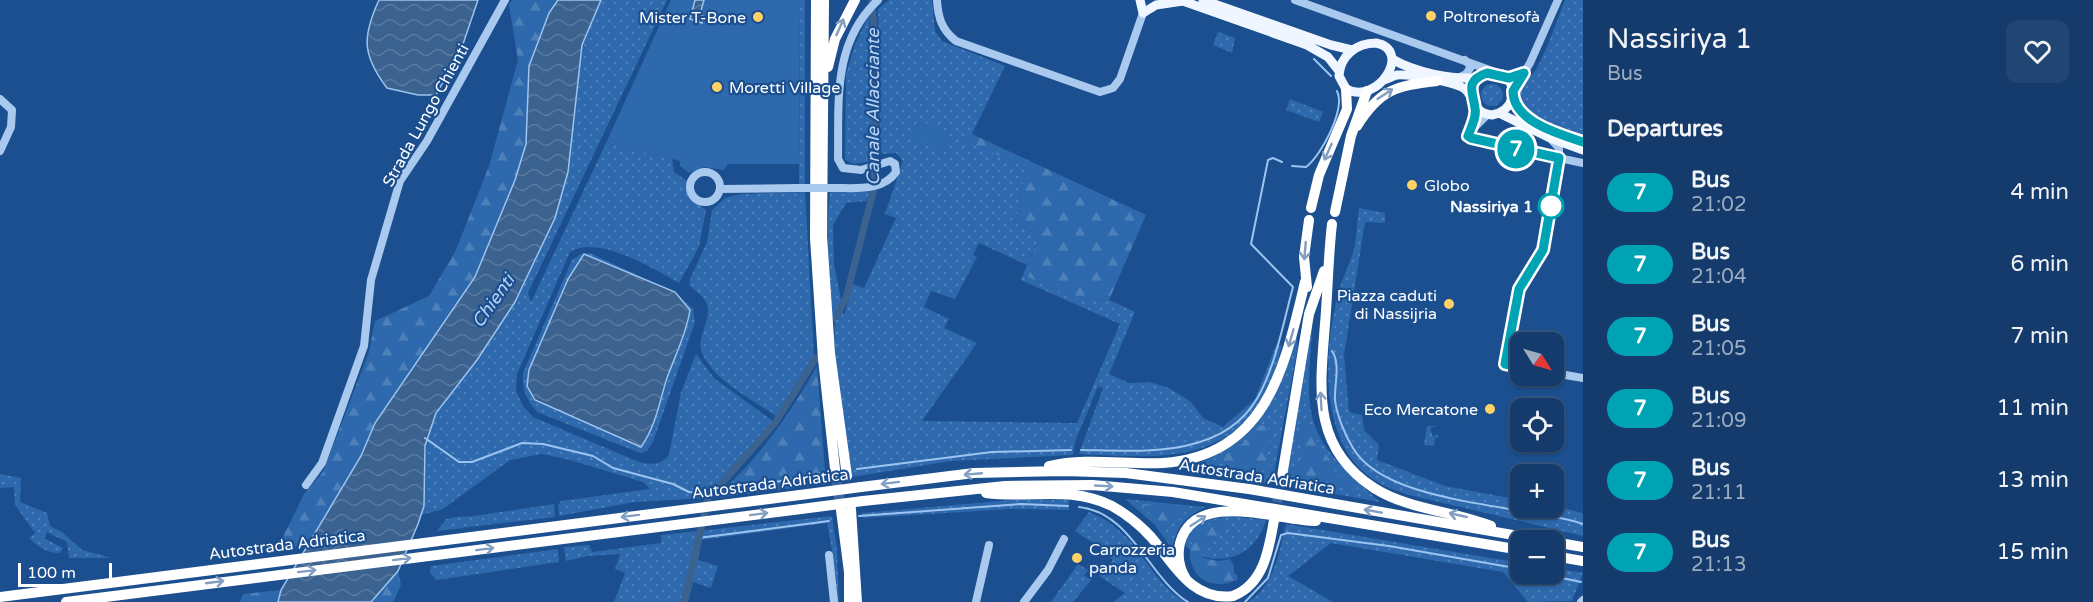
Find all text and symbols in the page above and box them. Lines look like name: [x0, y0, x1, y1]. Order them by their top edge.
place label: Poltronesofà: [1443, 7, 1540, 27]
place label: Mister T-Bone: [639, 8, 746, 28]
marker: Poltronesofà: [1424, 9, 1438, 23]
marker: Mister T-Bone: [751, 10, 765, 24]
one-way arrow: [835, 19, 846, 37]
button: heart: [2006, 20, 2069, 83]
text: Nassiriya 1: [1607, 22, 1752, 56]
water label: Canale Allacciante: [862, 28, 884, 185]
street label: Strada Lungo Chienti: [378, 41, 473, 190]
text: Bus: [1607, 62, 1643, 86]
place label: Moretti Village: [729, 78, 840, 98]
marker: Moretti Village: [710, 80, 724, 94]
one-way arrow: [1376, 88, 1392, 100]
text: Departures: [1607, 116, 1723, 142]
line badge: 7: [1496, 130, 1535, 168]
text: 7: [1509, 137, 1523, 162]
one-way arrow: [1322, 143, 1333, 161]
text: Bus: [1691, 167, 1730, 193]
place label: Globo: [1424, 176, 1470, 196]
marker: Globo: [1405, 178, 1419, 192]
text: 4 min: [2010, 179, 2069, 205]
text: 7: [1633, 180, 1647, 205]
marker: Nassiriya 1: [1538, 193, 1564, 219]
text: 21:02: [1691, 193, 1746, 217]
place label: Nassiriya 1: [1450, 197, 1533, 217]
text: Bus: [1691, 239, 1730, 265]
one-way arrow: [1299, 240, 1310, 260]
text: 6 min: [2010, 251, 2069, 277]
text: 7: [1633, 252, 1647, 277]
text: 21:04: [1691, 265, 1746, 289]
water label: Chienti: [467, 268, 521, 332]
place label: Piazza caduti di Nassijria: [1337, 286, 1437, 324]
marker: Piazza caduti di Nassijria: [1442, 297, 1456, 311]
text: Bus: [1691, 311, 1730, 337]
text: 7 min: [2010, 323, 2069, 349]
text: 7: [1633, 324, 1647, 349]
one-way arrow: [1284, 328, 1296, 347]
north arrow: [1510, 332, 1564, 386]
map controls: [1510, 332, 1564, 584]
text: 21:05: [1691, 337, 1746, 361]
text: Bus: [1691, 383, 1730, 409]
one-way arrow: [1315, 391, 1326, 411]
text: 11 min: [1997, 395, 2069, 421]
text: 7: [1633, 396, 1647, 421]
button: locate: [1510, 398, 1564, 452]
place label: Eco Mercatone: [1364, 400, 1478, 420]
marker: Eco Mercatone: [1483, 402, 1497, 416]
text: 21:09: [1691, 409, 1746, 433]
street label: Autostrada Adriatica: [1177, 455, 1336, 499]
text: Bus: [1691, 455, 1730, 481]
street label: Autostrada Adriatica: [691, 464, 850, 504]
button: +: [1510, 464, 1564, 518]
text: 13 min: [1997, 467, 2069, 493]
text: 7: [1633, 468, 1647, 493]
one-way arrow: [963, 469, 983, 480]
one-way arrow: [880, 478, 900, 489]
one-way arrow: [1094, 481, 1114, 492]
text: 21:11: [1691, 481, 1746, 505]
one-way arrow: [1364, 505, 1383, 516]
one-way arrow: [749, 508, 769, 519]
one-way arrow: [1449, 509, 1469, 520]
one-way arrow: [620, 511, 640, 522]
one-way arrow: [1190, 515, 1206, 527]
street label: Autostrada Adriatica: [208, 525, 367, 565]
text: Bus: [1691, 527, 1730, 553]
button: −: [1510, 530, 1564, 584]
text: 15 min: [1997, 539, 2069, 565]
place label: Carrozzeria panda: [1089, 540, 1175, 578]
text: 7: [1633, 540, 1647, 565]
one-way arrow: [474, 543, 494, 554]
marker: Carrozzeria panda: [1070, 551, 1084, 565]
text: 21:13: [1691, 553, 1746, 577]
one-way arrow: [391, 554, 411, 565]
scale bar: [18, 560, 112, 588]
text: 100 m: [27, 563, 76, 583]
one-way arrow: [297, 565, 317, 576]
one-way arrow: [204, 577, 224, 588]

